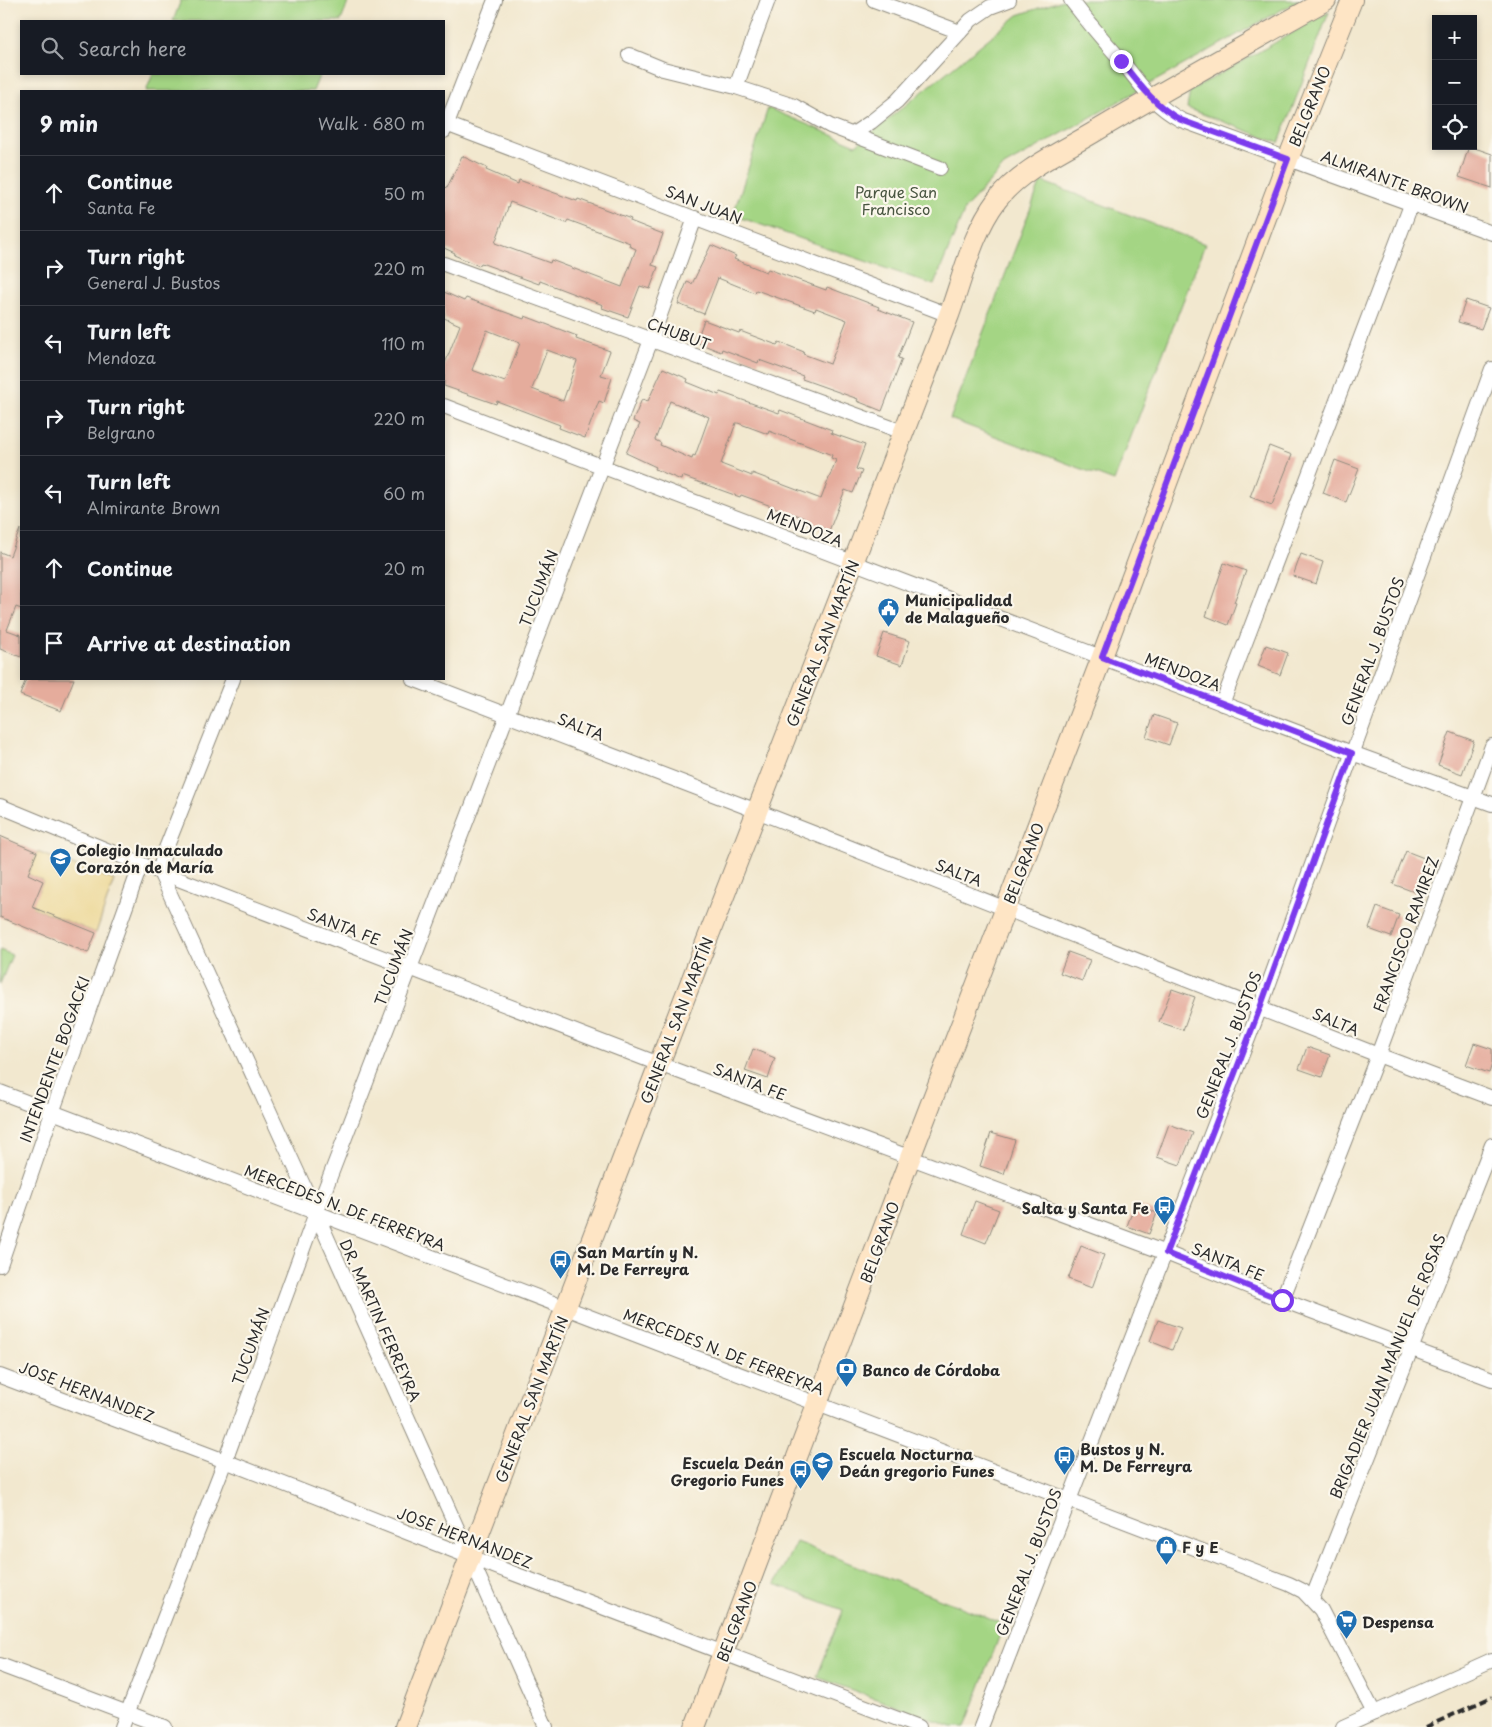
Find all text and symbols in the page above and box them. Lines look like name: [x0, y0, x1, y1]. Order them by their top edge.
map controls: [1432, 15, 1477, 150]
button: +: [1432, 15, 1477, 60]
search box: [20, 20, 445, 75]
icon: search: [38, 34, 66, 62]
text: Search here: [78, 34, 187, 62]
route end: [1110, 50, 1133, 73]
button: −: [1432, 60, 1477, 105]
street label: BELGRANO: [1282, 62, 1336, 150]
button: locate: [1432, 105, 1477, 150]
text: 9 min: [40, 107, 98, 139]
text: Walk · 680 m: [318, 111, 425, 135]
street label: ALMIRANTE BROWN: [1318, 144, 1472, 218]
text: Continue: [87, 167, 173, 195]
icon: ahead: [40, 179, 68, 207]
street label: SAN JUAN: [662, 179, 746, 229]
park label: Parque San Francisco: [855, 180, 937, 220]
text: 50 m: [384, 181, 425, 205]
text: Santa Fe: [87, 195, 156, 219]
text: Turn right: [87, 242, 185, 270]
icon: right: [40, 254, 68, 282]
text: 220 m: [374, 256, 425, 280]
text: General J. Bustos: [87, 270, 220, 294]
street label: CHUBUT: [644, 311, 715, 355]
text: Turn left: [87, 317, 171, 345]
icon: left: [40, 329, 68, 357]
text: 110 m: [382, 331, 425, 355]
text: Mendoza: [87, 345, 156, 369]
text: Turn right: [87, 392, 185, 420]
icon: right: [40, 404, 68, 432]
text: 220 m: [374, 406, 425, 430]
text: Belgrano: [87, 420, 155, 444]
text: Turn left: [87, 467, 171, 495]
icon: left: [40, 479, 68, 507]
text: 60 m: [383, 481, 425, 505]
text: Almirante Brown: [87, 495, 220, 519]
street label: MENDOZA: [764, 502, 846, 552]
street label: TUCUMÁN: [513, 546, 563, 630]
icon: ahead: [40, 554, 68, 582]
text: Continue: [87, 554, 173, 582]
text: 20 m: [384, 556, 425, 580]
street label: GENERAL SAN MARTÍN: [780, 556, 864, 730]
street label: GENERAL J. BUSTOS: [1334, 574, 1410, 728]
place label: Municipalidad de Malagueño: [905, 588, 1013, 628]
public building icon: Municipalidad de Malagueño: [877, 596, 901, 627]
icon: arrive: [40, 629, 68, 657]
text: Arrive at destination: [87, 629, 291, 657]
street label: MENDOZA: [1142, 646, 1224, 696]
street label: SALTA: [554, 707, 608, 745]
street label: BELGRANO: [997, 819, 1049, 907]
place label: Colegio Inmaculado Corazón de María: [76, 838, 223, 878]
school or university icon: Colegio Inmaculado Corazón de María: [48, 846, 72, 877]
street label: SALTA: [932, 853, 986, 891]
street label: FRANCISCO RAMIREZ: [1366, 853, 1444, 1015]
street label: SANTA FE: [304, 902, 384, 950]
street label: TUCUMÁN: [368, 925, 418, 1009]
street label: GENERAL SAN MARTÍN: [634, 933, 718, 1107]
street label: GENERAL J. BUSTOS: [1189, 968, 1267, 1122]
street label: INTENDENTE BOGACKI: [13, 972, 95, 1146]
street label: SALTA: [1309, 1001, 1363, 1041]
street label: SANTA FE: [710, 1057, 790, 1105]
street label: MERCEDES N. DE FERREYRA: [241, 1158, 449, 1256]
bus stop icon: Salta y Santa Fe: [1153, 1195, 1177, 1226]
place label: Salta y Santa Fe: [1022, 1196, 1149, 1219]
street label: BELGRANO: [854, 1198, 904, 1286]
street label: BRIGADIER JUAN MANUEL DE ROSAS: [1323, 1230, 1451, 1502]
street label: DR. MARTIN FERREYRA: [335, 1235, 427, 1405]
street label: SANTA FE: [1188, 1236, 1268, 1286]
place label: San Martín y N. M. De Ferreyra: [577, 1240, 698, 1280]
bus stop icon: San Martín y N. M. De Ferreyra: [549, 1248, 573, 1279]
route start: [1271, 1289, 1294, 1312]
street label: MERCEDES N. DE FERREYRA: [620, 1302, 828, 1400]
street label: TUCUMÁN: [225, 1304, 275, 1388]
street label: GENERAL SAN MARTÍN: [489, 1312, 573, 1486]
street label: JOSE HERNANDEZ: [16, 1355, 158, 1427]
bank icon: Banco de Córdoba: [834, 1357, 858, 1388]
place label: Banco de Córdoba: [862, 1358, 1000, 1381]
place label: Bustos y N. M. De Ferreyra: [1080, 1437, 1193, 1477]
place label: Escuela Nocturna Deán gregorio Funes: [839, 1442, 994, 1482]
bus stop icon: Bustos y N. M. De Ferreyra: [1052, 1445, 1076, 1476]
school or university icon: Escuela Nocturna Deán gregorio Funes: [811, 1450, 835, 1481]
place label: Escuela Deán Gregorio Funes: [671, 1451, 784, 1491]
bus stop icon: Escuela Deán Gregorio Funes: [788, 1459, 812, 1490]
street label: GENERAL J. BUSTOS: [989, 1485, 1067, 1639]
street label: JOSE HERNANDEZ: [394, 1501, 536, 1573]
shop icon: F y E: [1154, 1534, 1178, 1565]
place label: F y E: [1182, 1535, 1219, 1558]
street label: BELGRANO: [710, 1577, 762, 1665]
supermarket icon: Despensa: [1334, 1609, 1358, 1640]
place label: Despensa: [1362, 1610, 1434, 1633]

